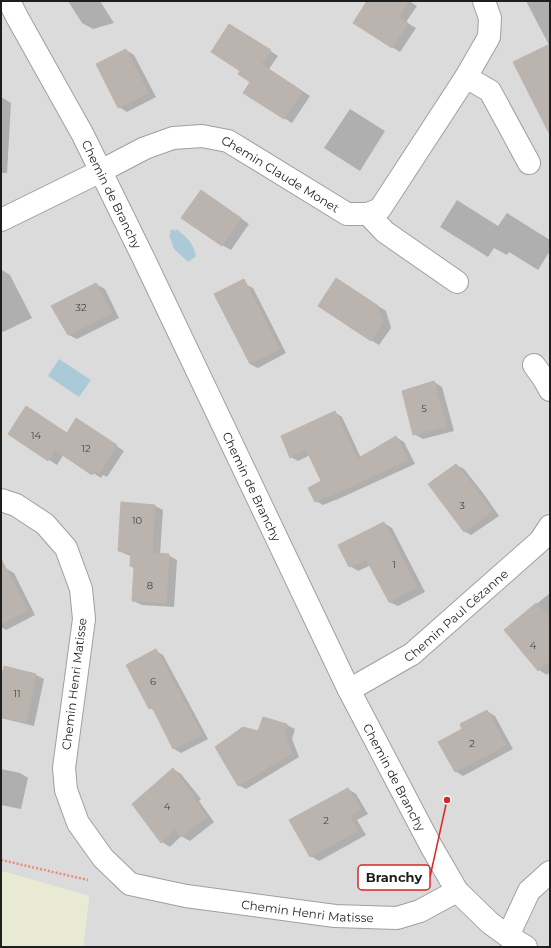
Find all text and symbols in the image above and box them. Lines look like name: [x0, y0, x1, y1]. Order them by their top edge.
street label: Chemin Claude Monet: [220, 132, 343, 215]
street label: Chemin de Branchy: [79, 137, 145, 251]
house number: 32: [75, 301, 87, 314]
house number: 5: [421, 402, 427, 415]
house number: 14: [31, 429, 41, 442]
street label: Chemin de Branchy: [220, 429, 285, 544]
house number: 12: [81, 442, 91, 455]
house number: 3: [459, 499, 465, 512]
house number: 10: [132, 514, 142, 527]
house number: 1: [392, 558, 396, 571]
street label: Chemin Paul Cézanne: [401, 566, 511, 665]
house number: 8: [147, 579, 153, 592]
street label: Chemin Henri Matisse: [58, 617, 90, 751]
house number: 4: [530, 639, 537, 652]
house number: 6: [150, 675, 156, 688]
house number: 11: [13, 687, 21, 700]
street label: Chemin de Branchy: [360, 721, 429, 834]
house number: 2: [469, 737, 475, 750]
house number: 4: [164, 800, 171, 813]
house number: 2: [323, 814, 329, 827]
callout: Branchy: [358, 865, 430, 890]
text: Branchy: [366, 869, 422, 885]
street label: Chemin Henri Matisse: [240, 896, 374, 925]

